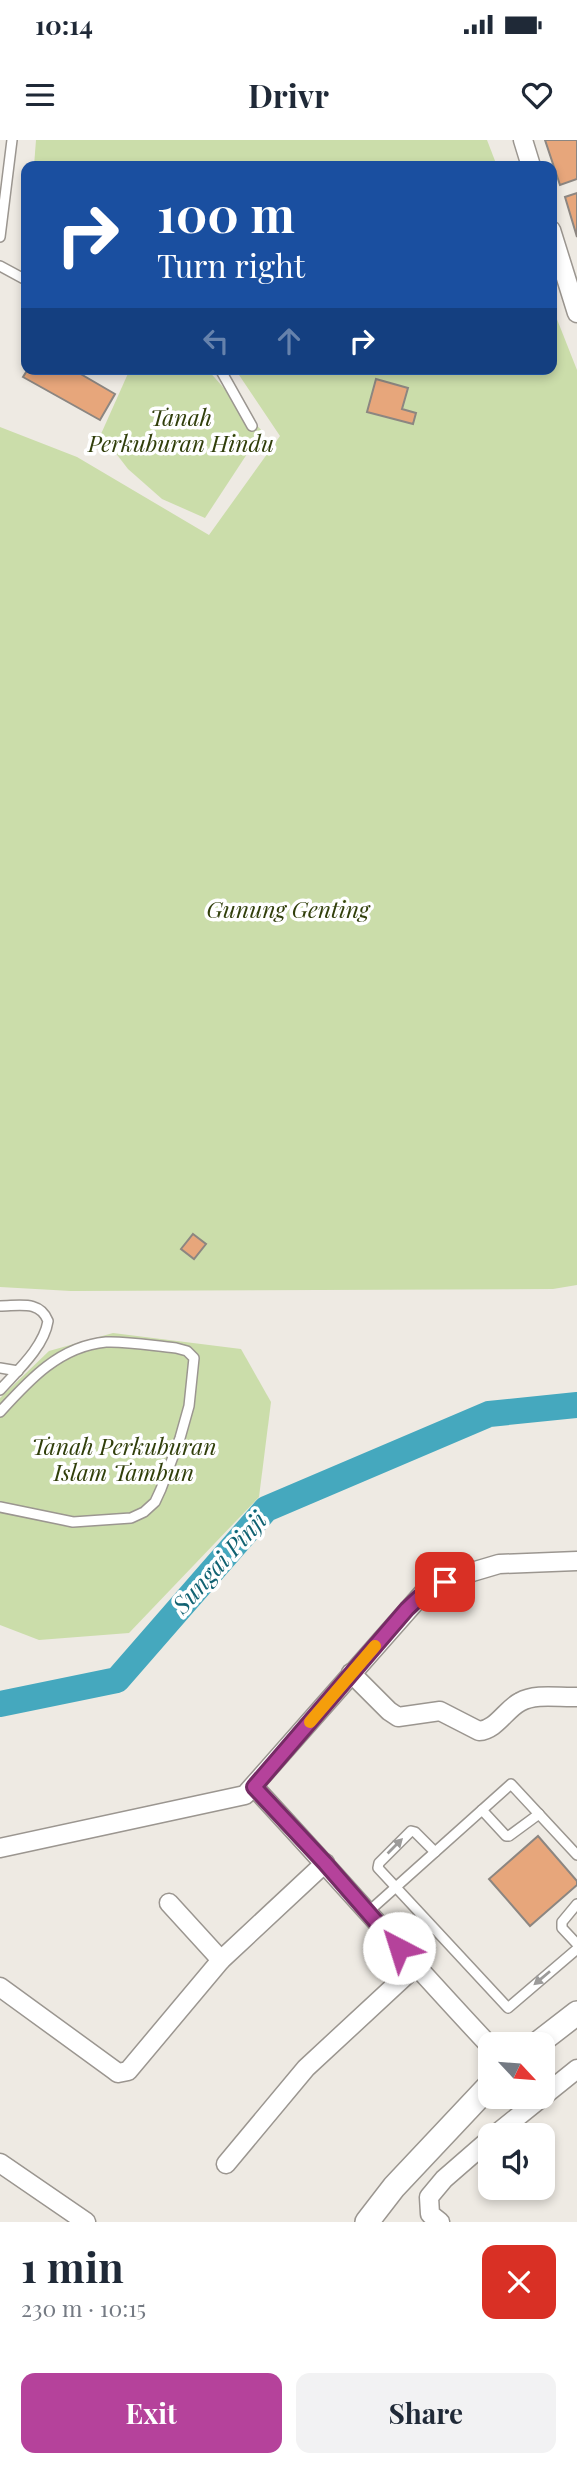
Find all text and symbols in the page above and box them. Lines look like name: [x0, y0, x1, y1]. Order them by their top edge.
text: 10:14: [35, 7, 93, 42]
text: Drivr: [248, 73, 329, 116]
icon: menu: [21, 76, 59, 114]
icon: heart: [518, 76, 556, 114]
text: 100 m: [157, 180, 295, 245]
icon: right: [42, 189, 133, 280]
text: Turn right: [157, 243, 305, 286]
icon: left: [197, 322, 235, 360]
icon: ahead: [270, 322, 308, 360]
icon: right: [343, 322, 381, 360]
park label: Tanah Perkuburan Hindu: [87, 401, 274, 458]
park label: Gunung Genting: [207, 893, 371, 924]
park label: Tanah Perkuburan Islam Tambun: [31, 1430, 217, 1487]
water label: Sungai Pinji: [164, 1503, 273, 1620]
pin: [415, 1552, 475, 1612]
icon: arrive: [426, 1563, 464, 1601]
one-way arrow: [387, 1838, 404, 1855]
position arrow: [362, 1911, 436, 1985]
one-way arrow: [534, 1970, 551, 1985]
north arrow: [478, 2032, 555, 2109]
map controls: [478, 2032, 555, 2200]
button: sound: [478, 2123, 555, 2200]
text: 1 min: [21, 2238, 124, 2294]
button: close: [482, 2245, 556, 2319]
text: 230 m · 10:15: [21, 2292, 146, 2323]
button: Exit: [21, 2373, 282, 2453]
button: Share: [296, 2373, 556, 2453]

